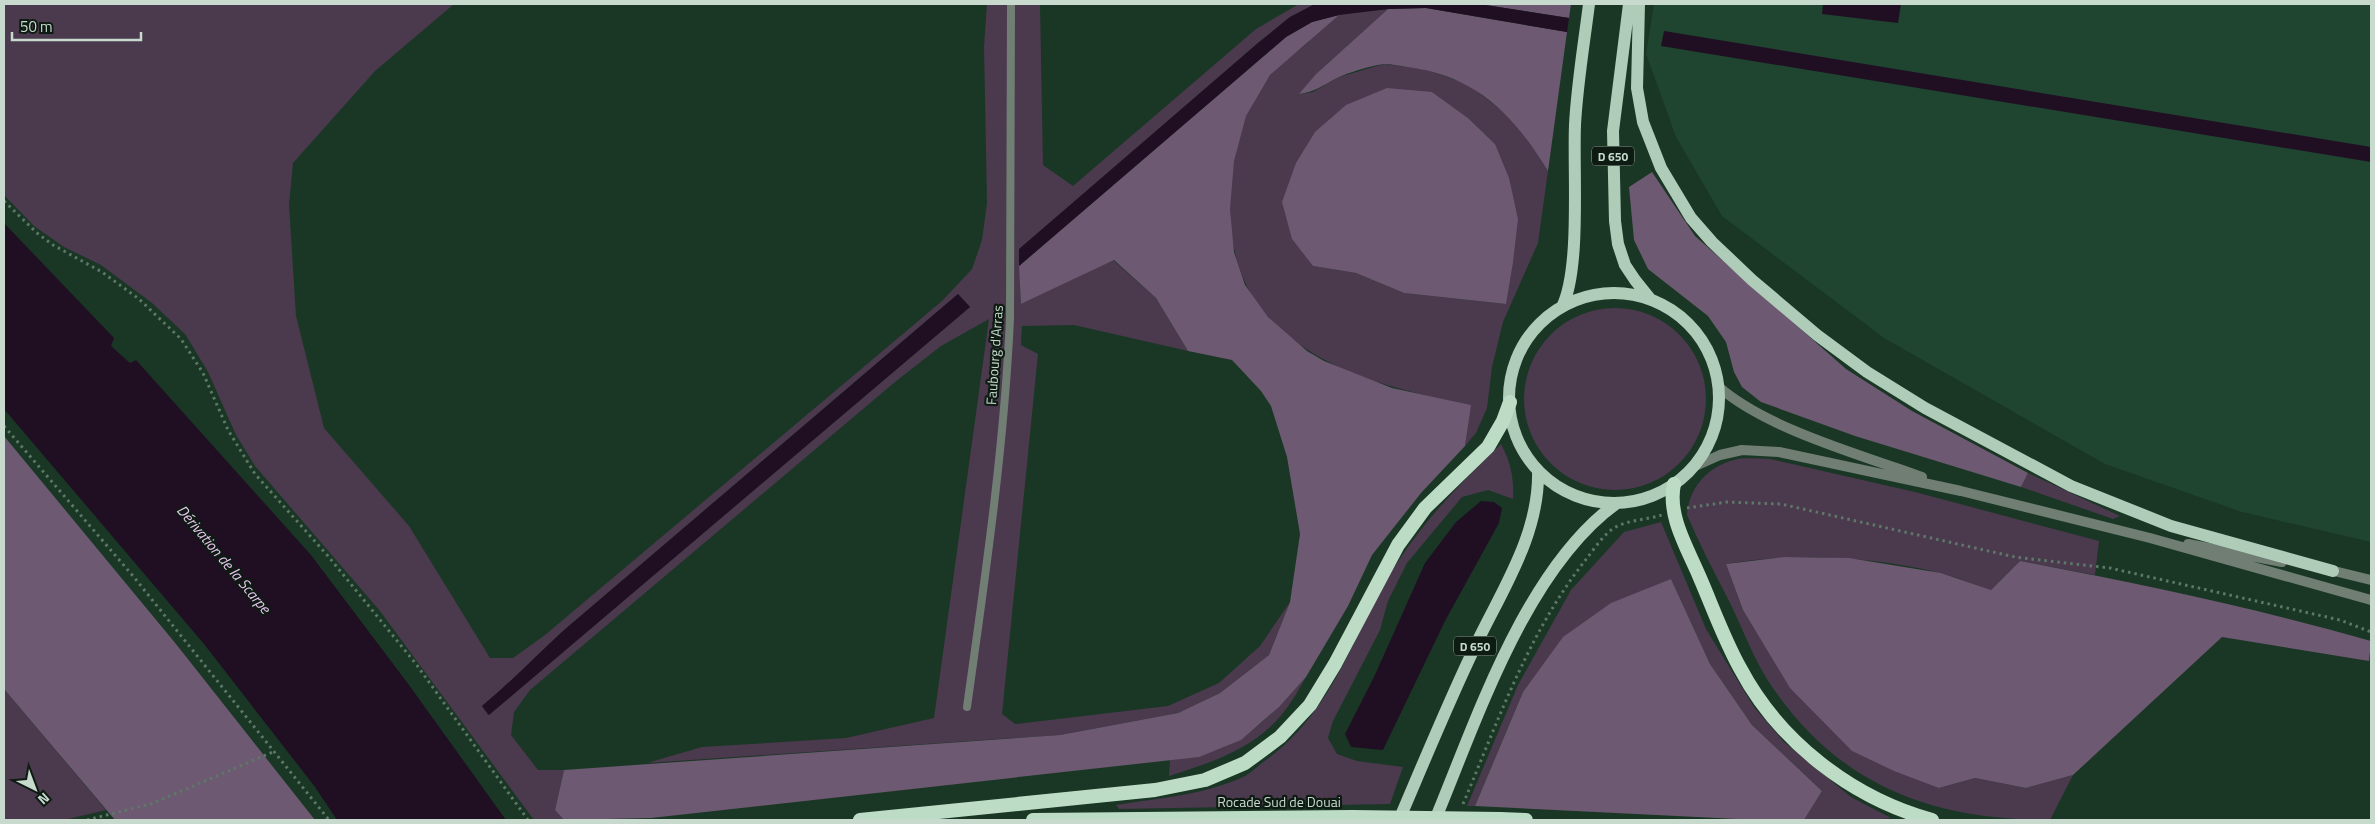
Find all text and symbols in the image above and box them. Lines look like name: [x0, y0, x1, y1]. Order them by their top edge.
scale bar: [12, 10, 141, 42]
text: 50 m: [20, 15, 53, 38]
road number: D 650: [1592, 146, 1634, 166]
street label: Faubourg d'Arras: [980, 304, 1008, 406]
water label: Dérivation de la Scarpe: [172, 500, 277, 619]
road number: D 650: [1454, 636, 1496, 656]
north arrow: [10, 764, 60, 814]
text: N: [33, 788, 55, 810]
street label: Rocade Sud de Douai: [1217, 791, 1341, 812]

